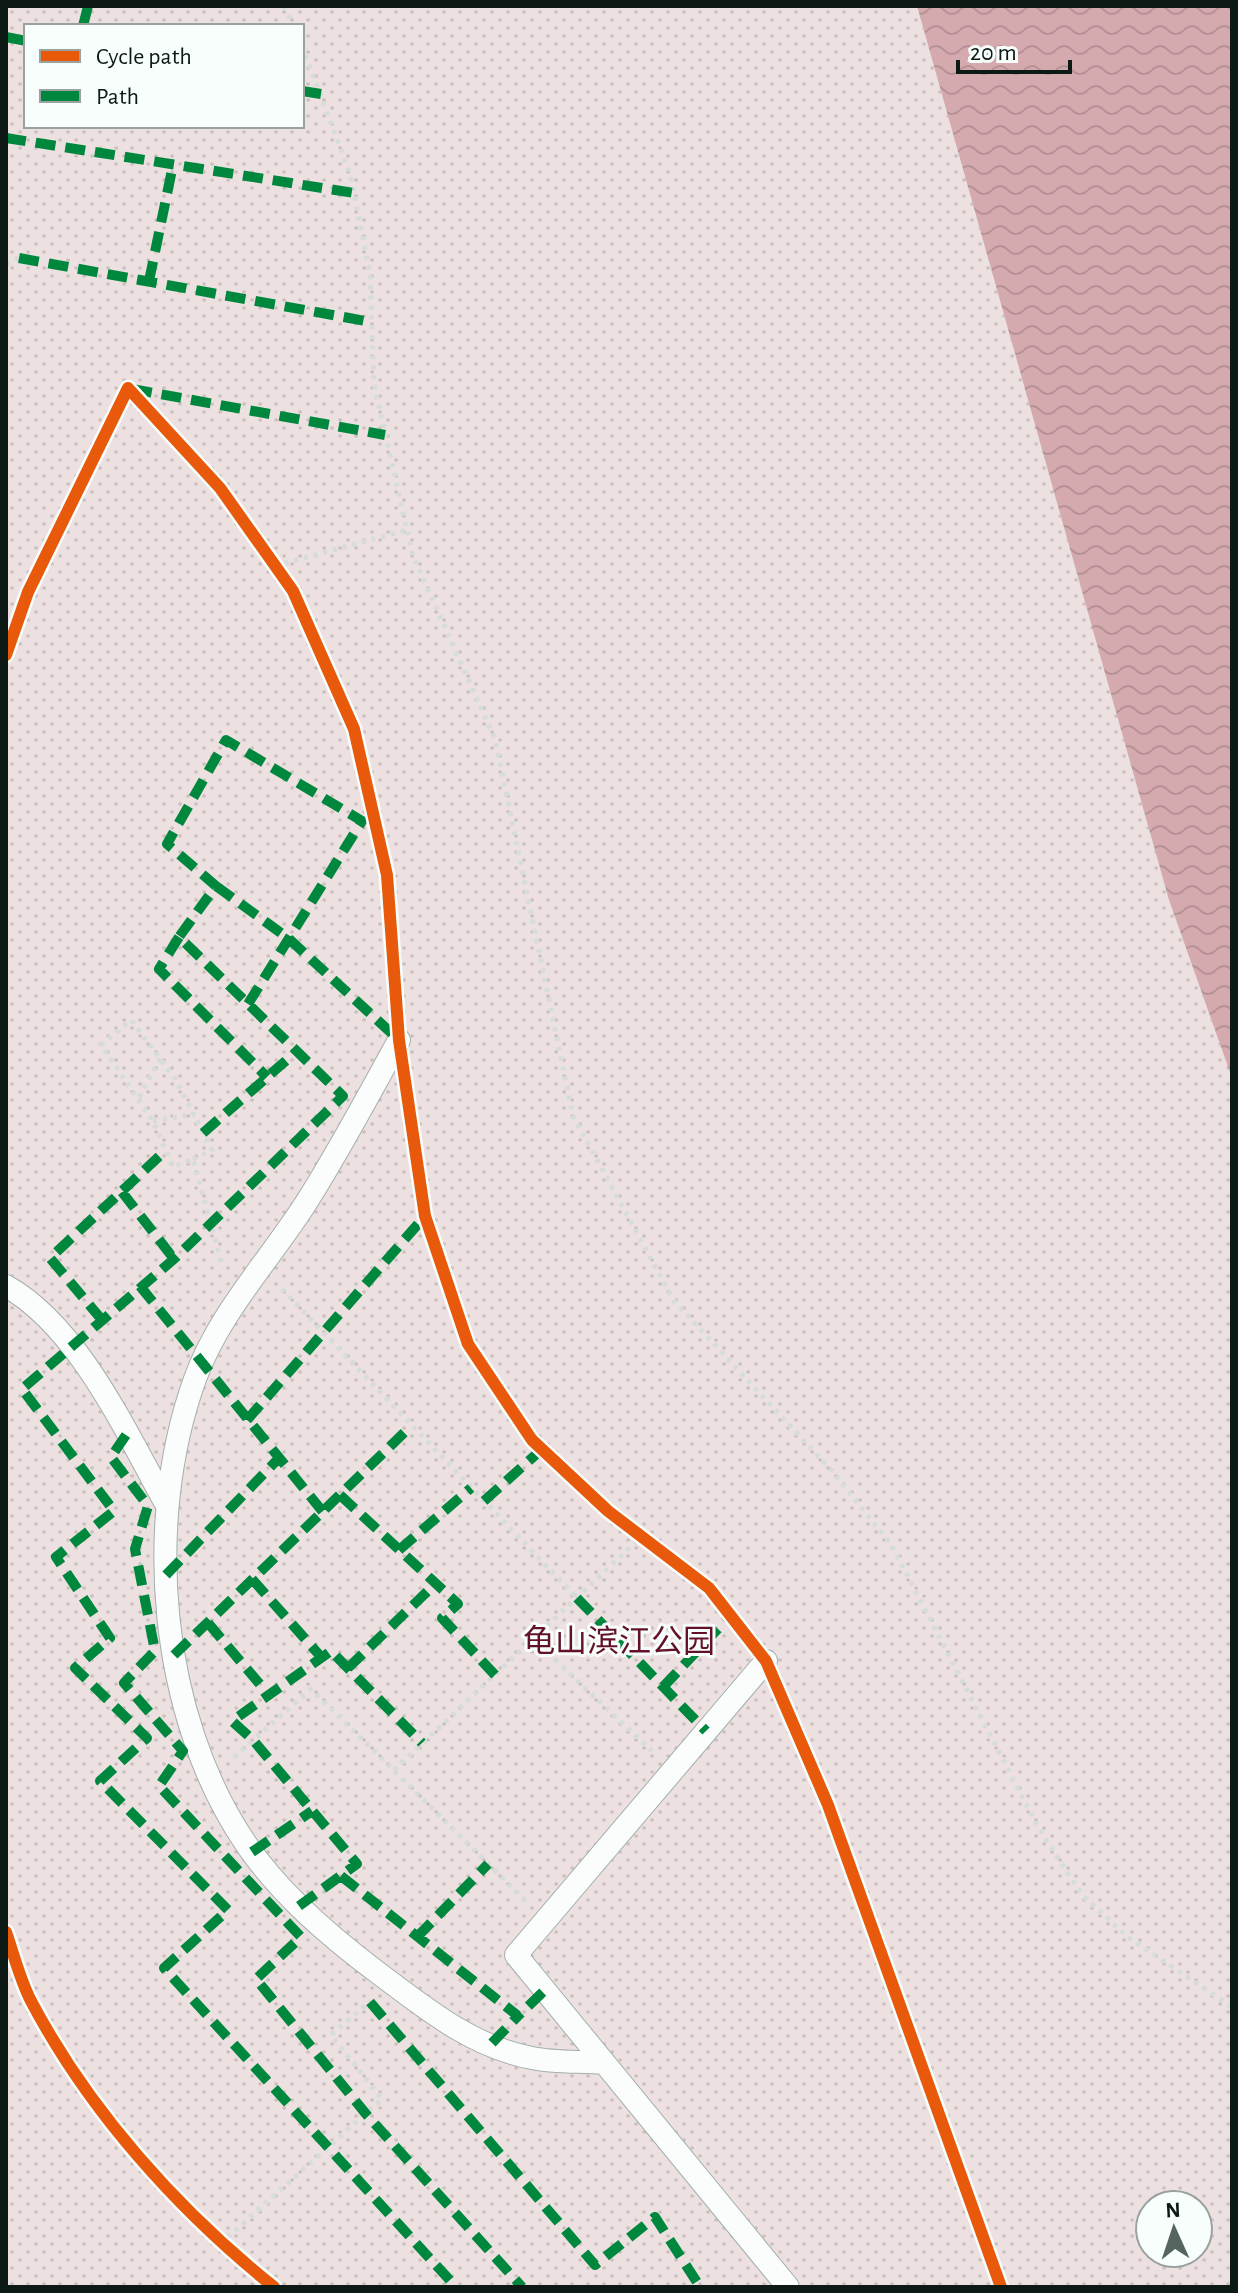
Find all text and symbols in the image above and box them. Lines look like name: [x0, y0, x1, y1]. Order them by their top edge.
legend: [24, 24, 304, 128]
scale bar: [958, 24, 1070, 74]
text: 20 m: [970, 41, 1017, 65]
text: Cycle path: [96, 45, 192, 69]
text: Path: [96, 85, 139, 109]
park label: 龟山滨江公园: [523, 1624, 715, 1658]
north arrow: [1134, 2189, 1214, 2269]
text: N: [1165, 2199, 1181, 2221]

